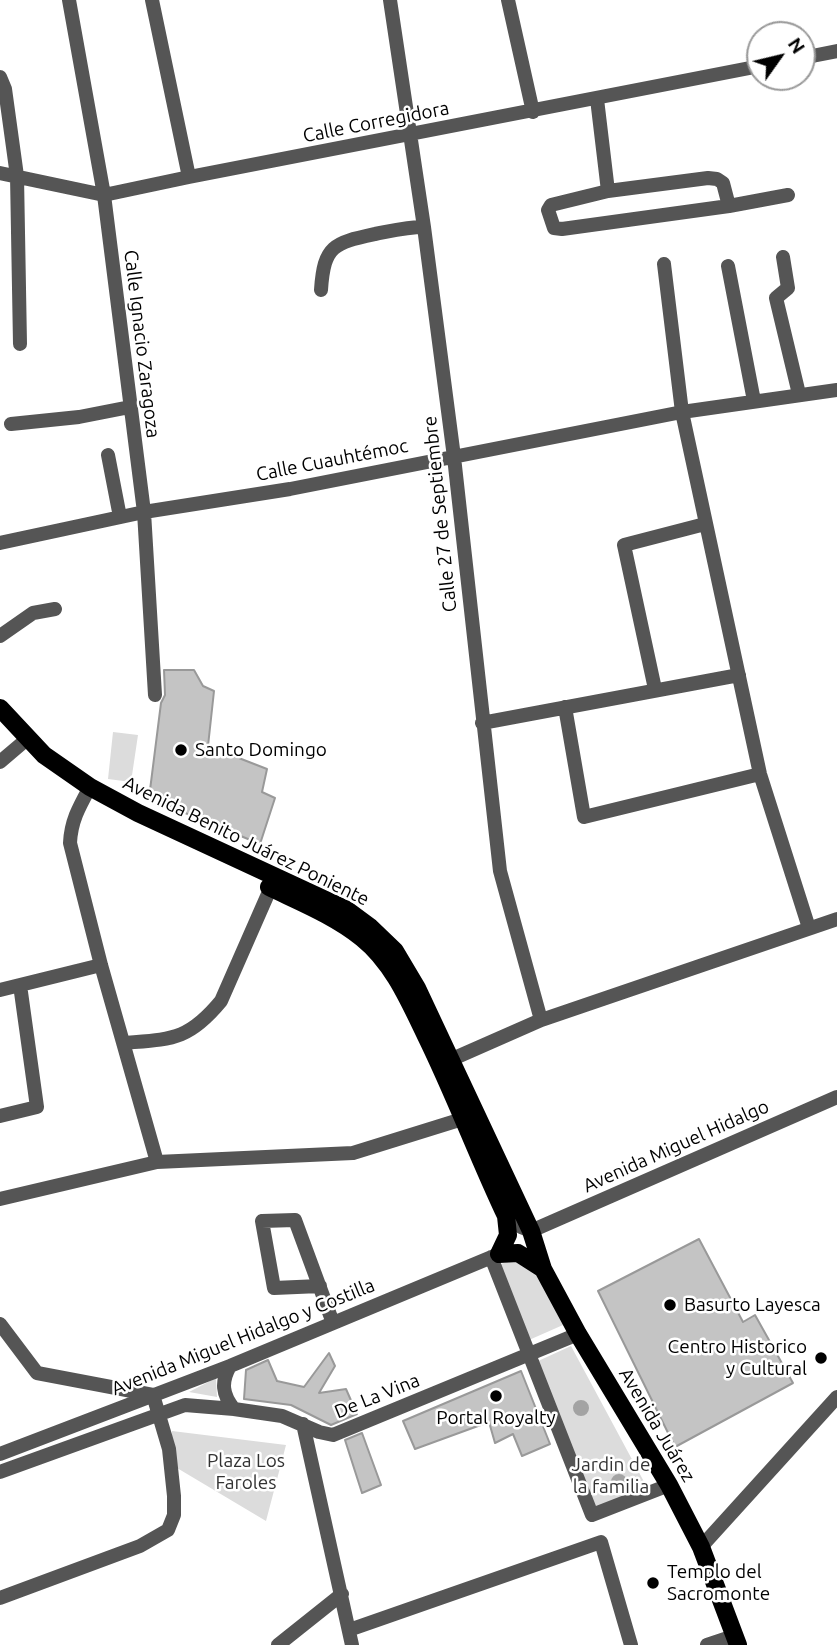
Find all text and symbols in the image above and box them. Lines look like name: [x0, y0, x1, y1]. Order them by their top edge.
north arrow: [746, 21, 816, 91]
text: N: [784, 33, 810, 57]
street label: Calle Corregidora: [301, 97, 451, 147]
street label: Calle Ignacio Zaragoza: [119, 249, 165, 439]
street label: Calle 27 de Septiembre: [418, 415, 462, 613]
street label: Calle Cuauhtémoc: [254, 434, 410, 486]
place label: Santo Domingo: [195, 739, 327, 761]
marker: Santo Domingo: [173, 742, 189, 758]
street label: Avenida Benito Juárez Poniente: [119, 771, 373, 911]
street label: Avenida Miguel Hidalgo: [580, 1095, 772, 1197]
street label: Avenida Miguel Hidalgo y Costilla: [108, 1274, 378, 1400]
place label: Basurto Layesca: [684, 1294, 821, 1316]
marker: Basurto Layesca: [662, 1297, 678, 1313]
place label: Centro Historico y Cultural: [668, 1336, 807, 1380]
marker: Centro Historico y Cultural: [813, 1350, 829, 1366]
street label: Avenida Juárez: [614, 1364, 700, 1486]
street label: De La Vina: [331, 1369, 423, 1423]
marker: Portal Royalty: [488, 1388, 504, 1404]
place label: Portal Royalty: [436, 1407, 556, 1429]
park label: Plaza Los Faroles: [207, 1450, 285, 1494]
park label: Jardin de la familia: [572, 1454, 650, 1498]
place label: Templo del Sacromonte: [667, 1561, 770, 1605]
marker: Templo del Sacromonte: [645, 1575, 661, 1591]

